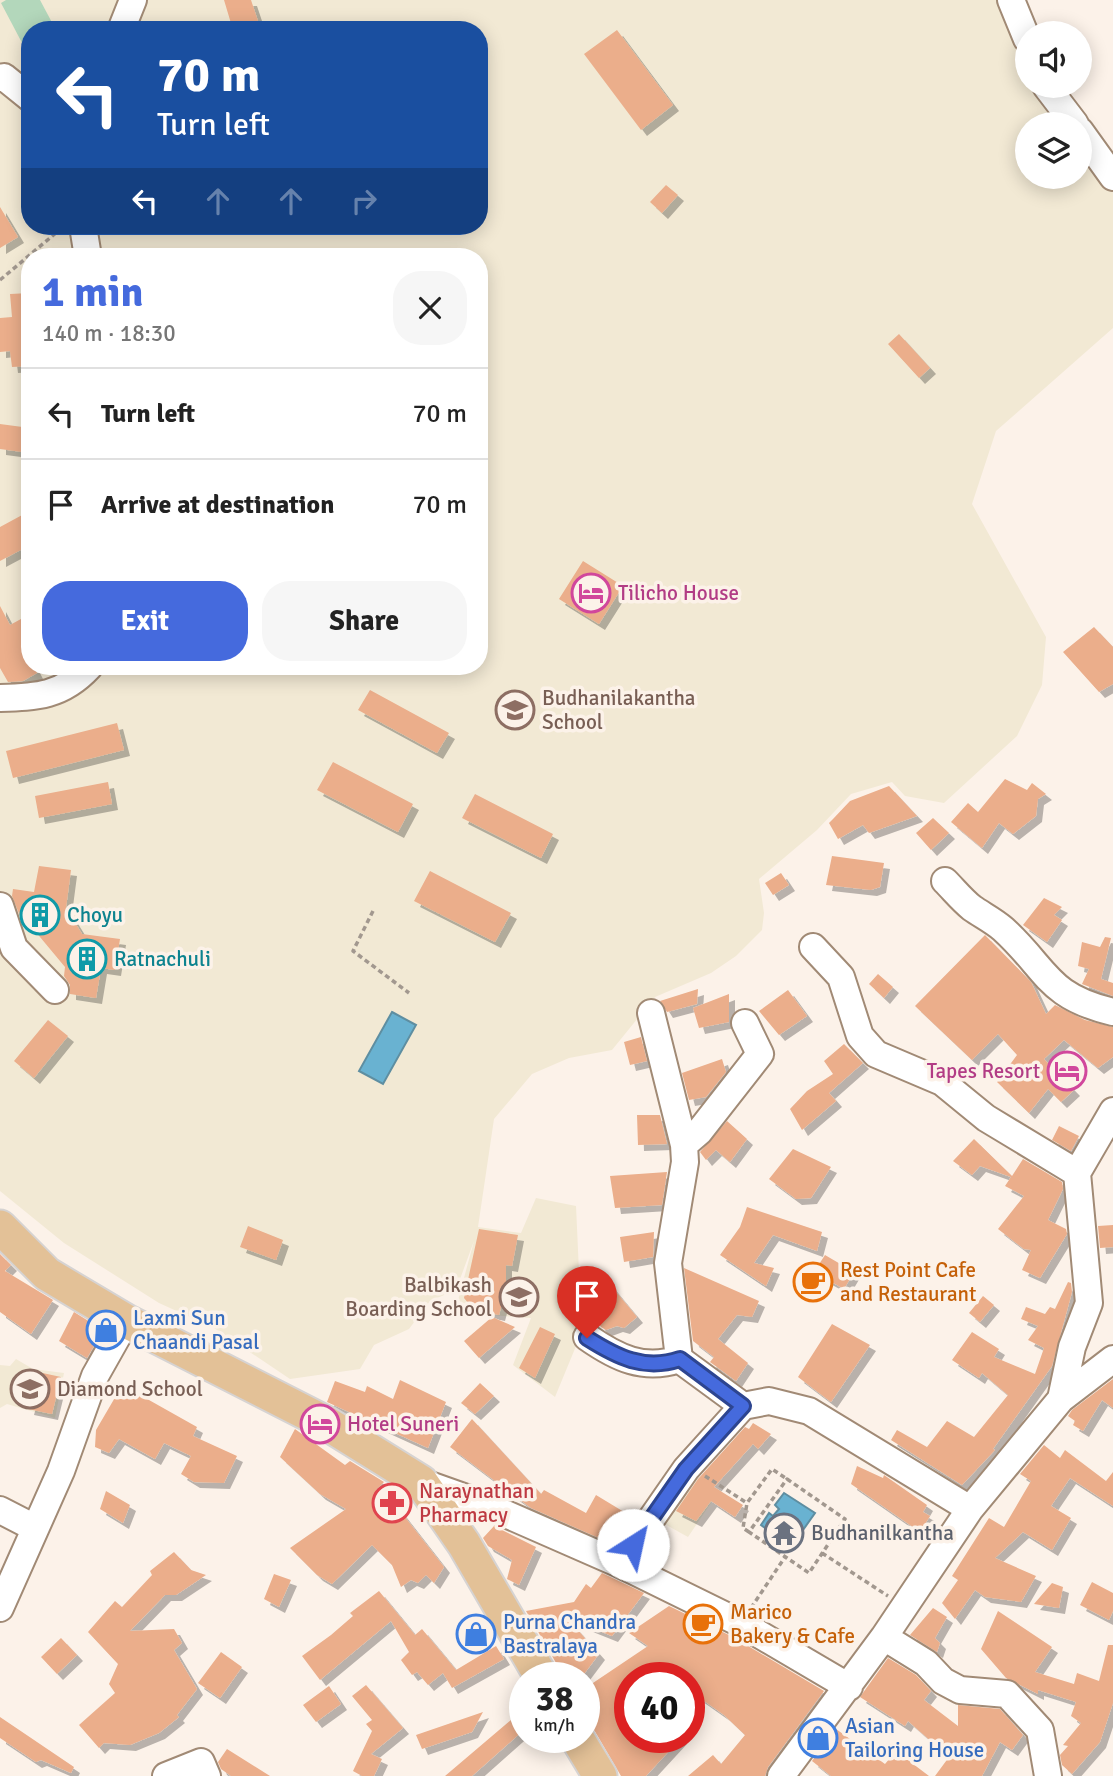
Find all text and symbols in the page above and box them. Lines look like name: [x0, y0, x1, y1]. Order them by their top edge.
map controls: [1015, 21, 1092, 189]
button: sound: [1015, 21, 1092, 98]
text: 70 m: [157, 45, 260, 105]
icon: left: [42, 49, 133, 140]
text: Turn left: [157, 105, 270, 144]
button: layers: [1015, 112, 1092, 189]
icon: left: [126, 182, 164, 220]
icon: ahead: [199, 182, 237, 220]
icon: ahead: [272, 182, 310, 220]
icon: right: [345, 182, 383, 220]
text: 1 min: [42, 267, 143, 318]
button: close: [393, 271, 467, 345]
text: 140 m · 18:30: [42, 319, 176, 348]
icon: left: [42, 395, 80, 433]
text: Turn left: [101, 398, 195, 430]
text: 70 m: [412, 398, 467, 430]
icon: arrive: [42, 486, 80, 524]
text: Arrive at destination: [101, 489, 334, 521]
text: 70 m: [412, 489, 467, 521]
hotel icon: Tilicho House: [570, 572, 612, 614]
place label: Tilicho House: [618, 580, 739, 606]
button: Exit: [42, 581, 248, 661]
button: Share: [262, 581, 467, 661]
place label: Budhanilakantha School: [542, 685, 695, 735]
school or university icon: Budhanilakantha School: [494, 689, 536, 731]
building icon: Choyu: [19, 894, 61, 936]
place label: Choyu: [67, 902, 123, 928]
building icon: Ratnachuli: [66, 938, 108, 980]
place label: Ratnachuli: [114, 946, 211, 972]
hotel icon: Tapes Resort: [1046, 1050, 1088, 1092]
place label: Tapes Resort: [927, 1058, 1040, 1084]
place label: Rest Point Cafe and Restaurant: [840, 1257, 976, 1307]
cafe icon: Rest Point Cafe and Restaurant: [792, 1261, 834, 1303]
pin: [557, 1266, 617, 1338]
place label: Balbikash Boarding School: [345, 1272, 492, 1322]
school or university icon: Balbikash Boarding School: [498, 1276, 540, 1318]
icon: arrive: [568, 1277, 606, 1315]
place label: Laxmi Sun Chaandi Pasal: [133, 1305, 259, 1355]
shop icon: Laxmi Sun Chaandi Pasal: [85, 1309, 127, 1351]
school or university icon: Diamond School: [9, 1368, 51, 1410]
place label: Diamond School: [57, 1376, 203, 1402]
hotel icon: Hotel Suneri: [299, 1403, 341, 1445]
place label: Hotel Suneri: [347, 1411, 459, 1437]
place label: Naraynathan Pharmacy: [419, 1478, 534, 1528]
pharmacy icon: Naraynathan Pharmacy: [371, 1482, 413, 1524]
position arrow: [596, 1508, 670, 1582]
temple icon: Budhanilkantha: [763, 1512, 805, 1554]
place label: Budhanilkantha: [811, 1520, 954, 1546]
place label: Marico Bakery & Cafe: [730, 1599, 855, 1649]
cafe icon: Marico Bakery & Cafe: [682, 1603, 724, 1645]
place label: Purna Chandra Bastralaya: [503, 1609, 636, 1659]
shop icon: Purna Chandra Bastralaya: [455, 1613, 497, 1655]
speed limit sign: 40: [614, 1662, 705, 1753]
text: 38: [536, 1677, 573, 1720]
place label: Asian Tailoring House: [845, 1713, 984, 1763]
text: km/h: [534, 1714, 575, 1736]
shop icon: Asian Tailoring House: [797, 1717, 839, 1759]

